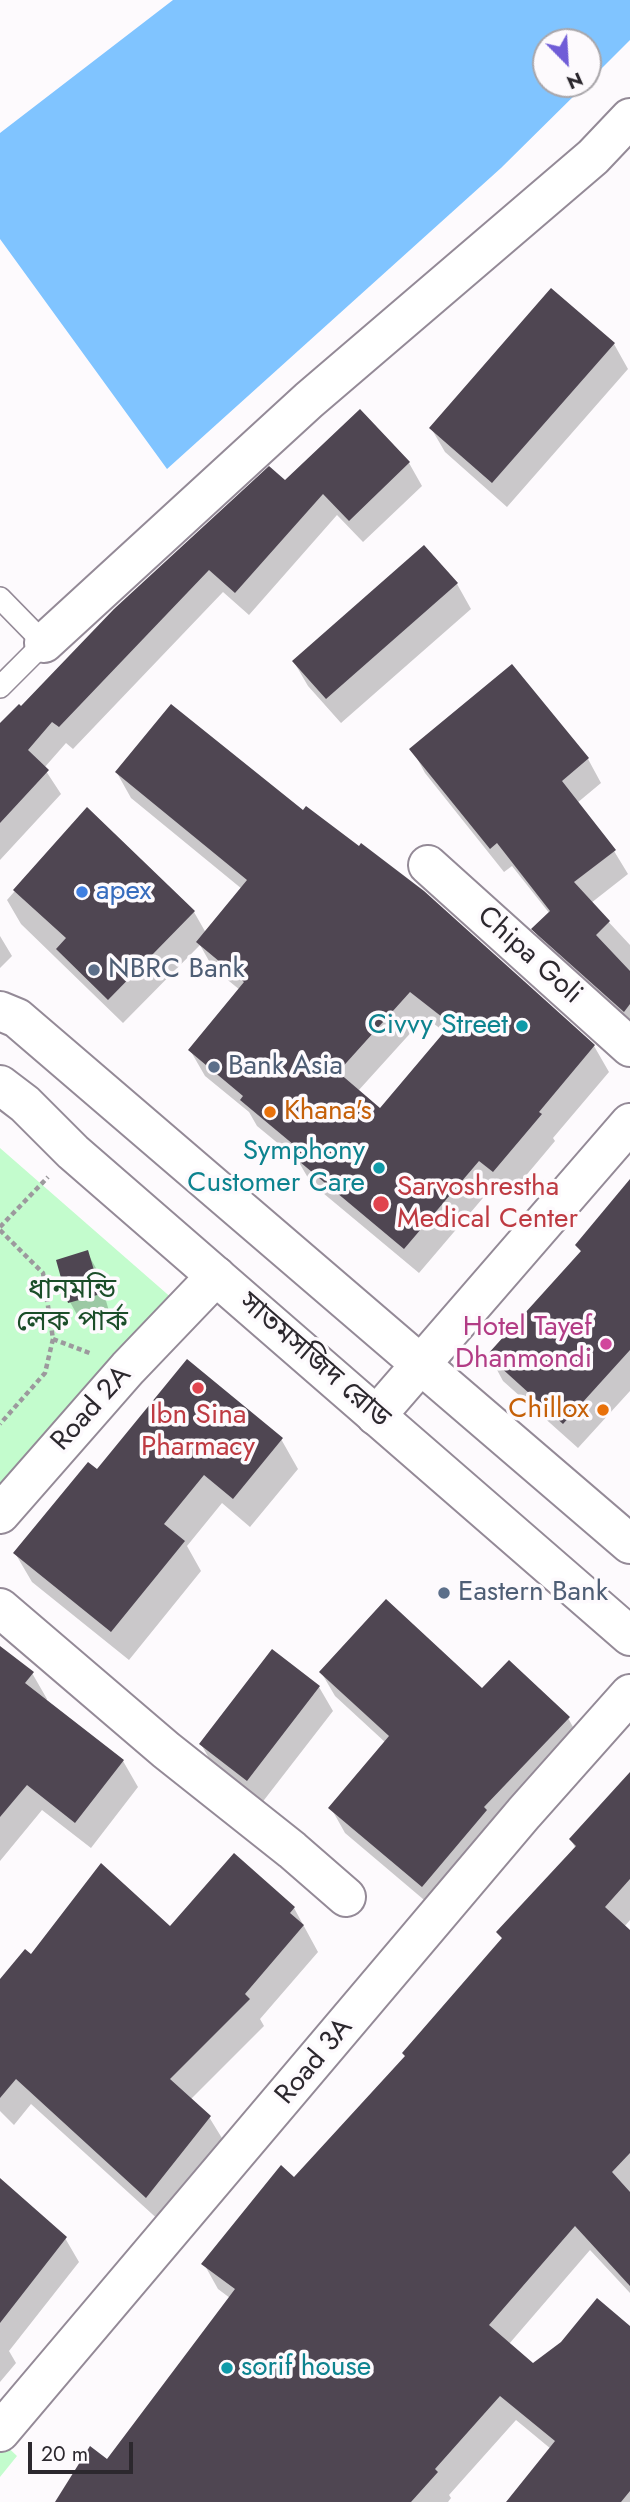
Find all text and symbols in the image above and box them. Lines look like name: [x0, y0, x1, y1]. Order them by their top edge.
north arrow: [532, 28, 602, 98]
text: N: [563, 65, 587, 96]
place label: apex: [96, 875, 151, 909]
marker: apex: [74, 884, 90, 900]
street label: Chipa Goli: [470, 900, 588, 1012]
place label: NBRC Bank: [108, 953, 245, 987]
marker: NBRC Bank: [86, 962, 102, 978]
place label: Civvy Street: [368, 1009, 508, 1043]
marker: Civvy Street: [514, 1018, 530, 1034]
place label: Bank Asia: [228, 1050, 343, 1084]
marker: Bank Asia: [206, 1059, 222, 1075]
place label: Khana's: [284, 1095, 372, 1129]
marker: Khana's: [262, 1104, 278, 1120]
place label: Symphony Customer Care: [187, 1135, 365, 1201]
marker: Symphony Customer Care: [371, 1160, 387, 1176]
place label: Sarvoshrestha Medical Center: [397, 1171, 578, 1237]
marker: Sarvoshrestha Medical Center: [371, 1194, 391, 1214]
park label: ধানমন্ডি লেক পার্ক: [16, 1274, 128, 1340]
street label: সাতমসজিদ রোড: [232, 1286, 396, 1436]
place label: Hotel Tayef Dhanmondi: [455, 1311, 592, 1377]
marker: Hotel Tayef Dhanmondi: [598, 1336, 614, 1352]
street label: Road 2A: [45, 1359, 139, 1459]
marker: Ibn Sina Pharmacy: [190, 1380, 206, 1396]
place label: Chillox: [508, 1393, 589, 1427]
place label: Ibn Sina Pharmacy: [141, 1399, 255, 1465]
marker: Chillox: [595, 1402, 611, 1418]
place label: Eastern Bank: [458, 1576, 608, 1610]
marker: Eastern Bank: [436, 1585, 452, 1601]
street label: Road 3A: [269, 2012, 361, 2112]
place label: sorif house: [241, 2351, 371, 2385]
marker: sorif house: [219, 2360, 235, 2376]
scale bar: [32, 2428, 136, 2472]
text: 20 m: [41, 2439, 88, 2469]

